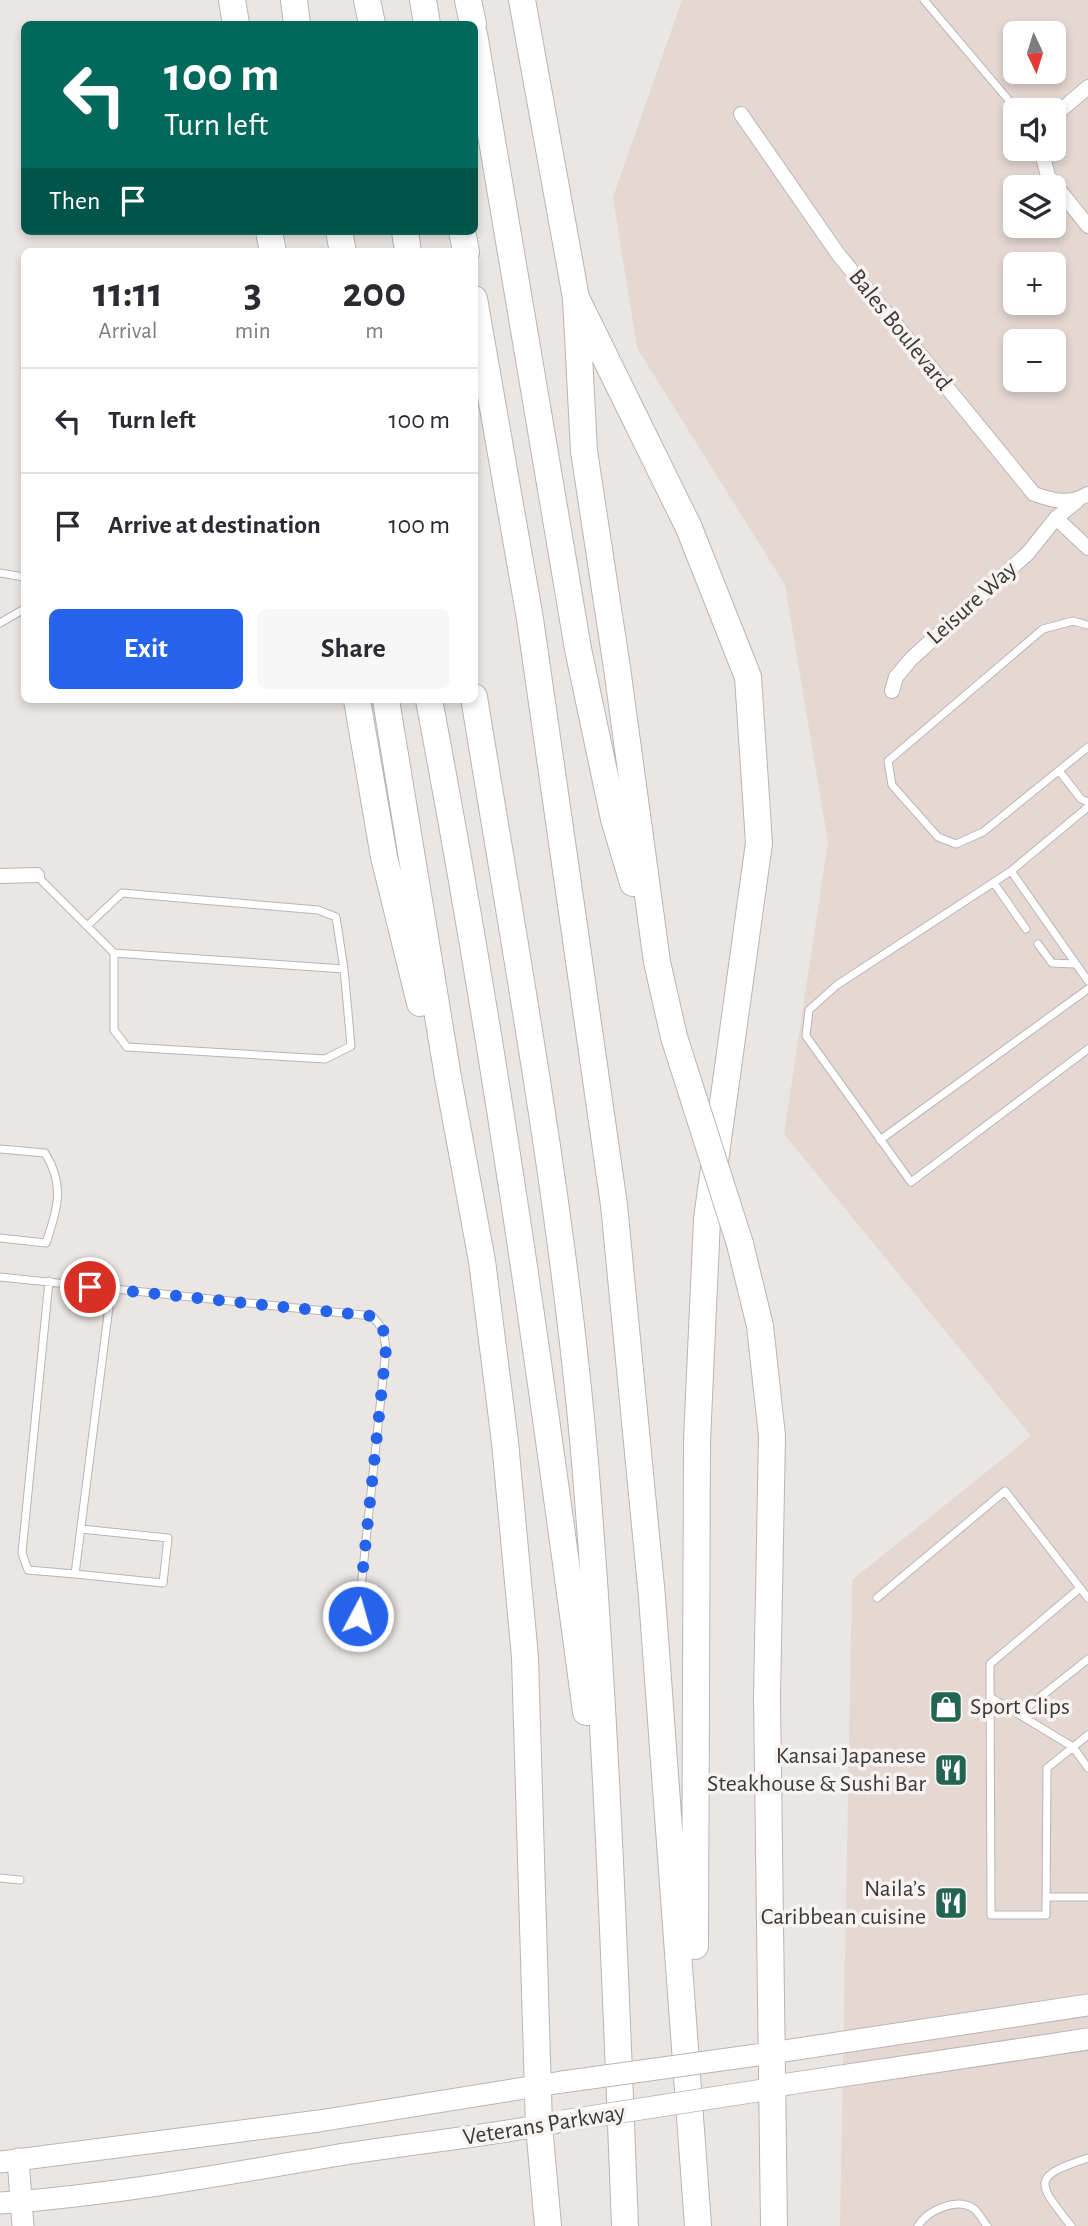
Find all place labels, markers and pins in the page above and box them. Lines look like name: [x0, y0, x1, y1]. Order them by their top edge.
pin: [60, 1257, 120, 1317]
shop icon: Sport Clips: [927, 1688, 965, 1726]
place label: Sport Clips: [970, 1695, 1070, 1719]
place label: Kansai Japanese Steakhouse & Sushi Bar: [707, 1744, 926, 1796]
restaurant icon: Kansai Japanese Steakhouse & Sushi Bar: [932, 1751, 970, 1789]
place label: Naila’s Caribbean cuisine: [761, 1877, 926, 1929]
restaurant icon: Naila’s Caribbean cuisine: [932, 1884, 970, 1922]

